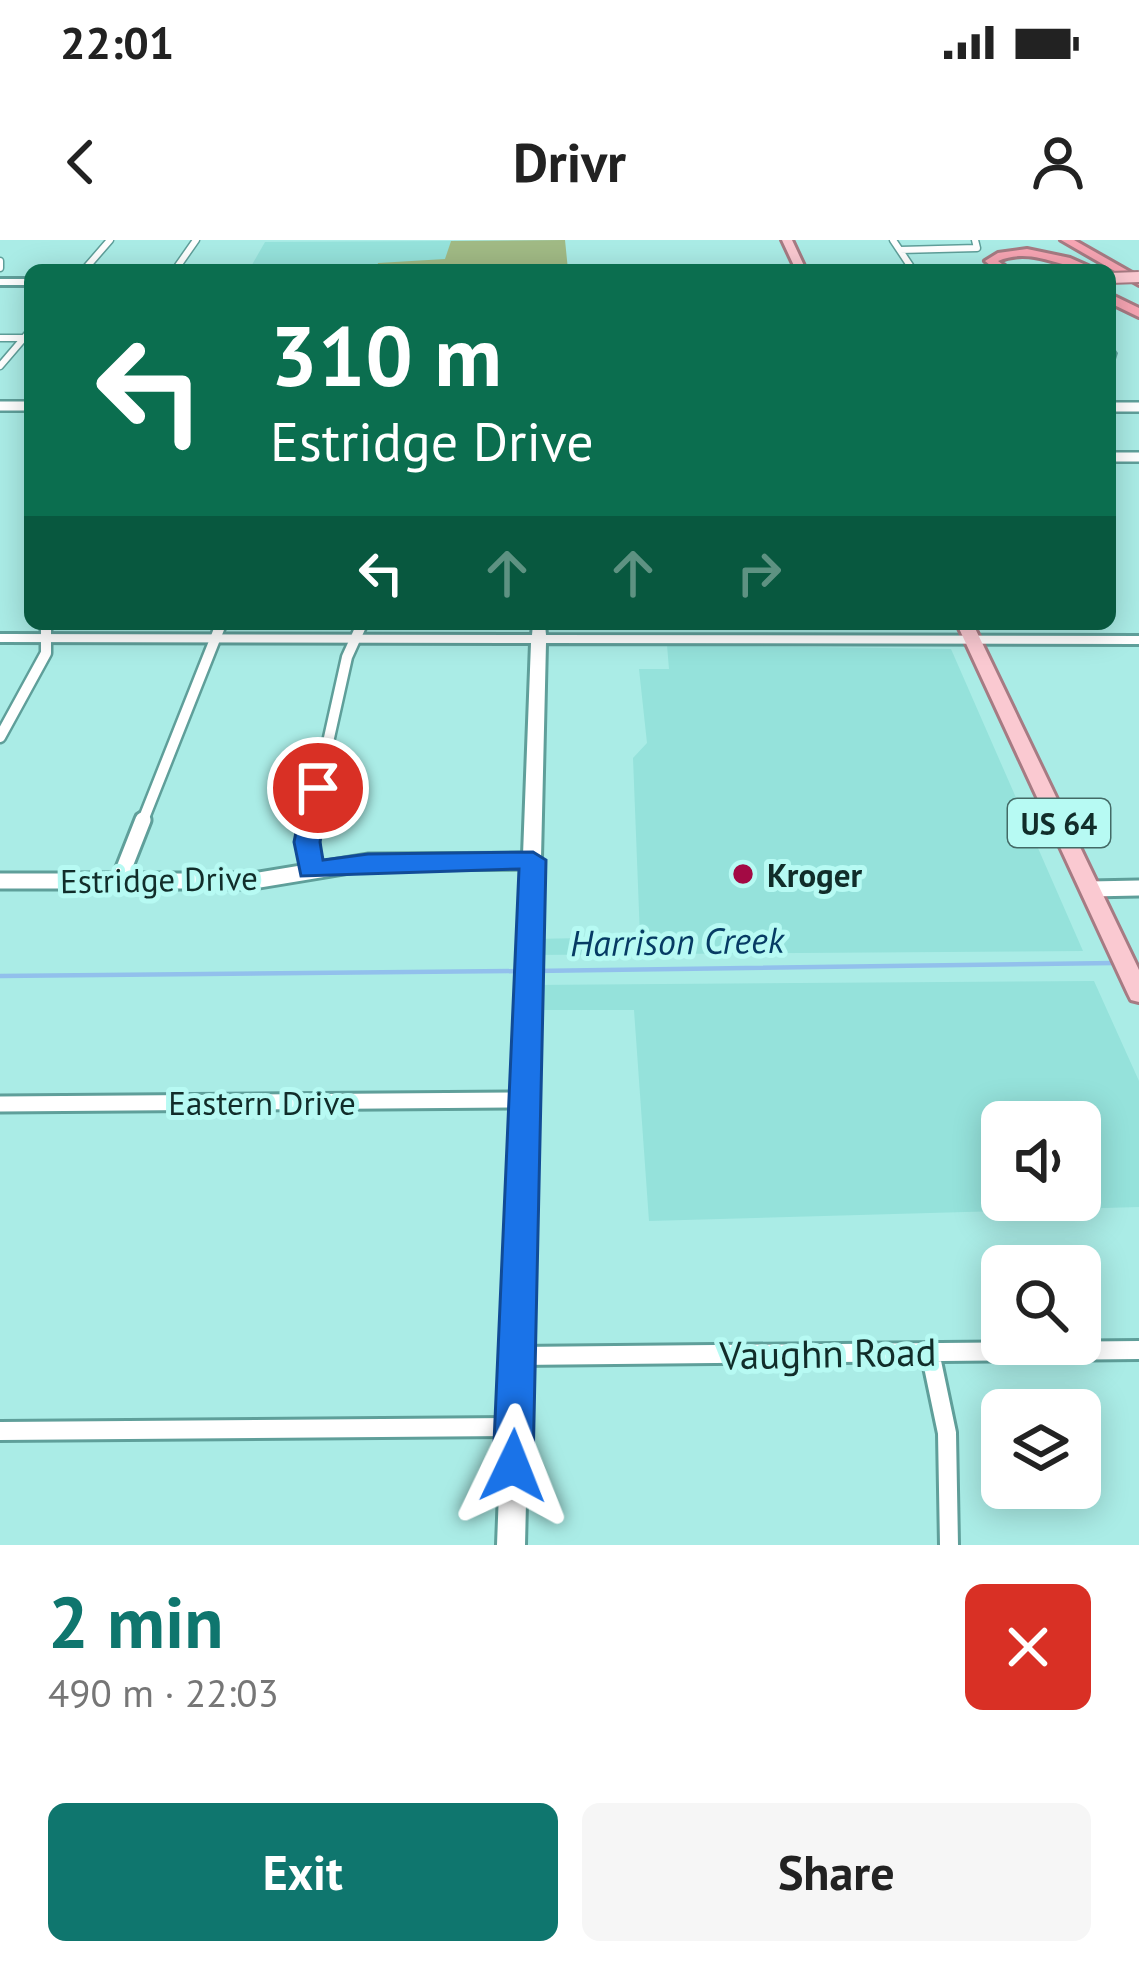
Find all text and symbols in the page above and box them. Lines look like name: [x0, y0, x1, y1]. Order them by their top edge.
text: 22:01: [60, 13, 174, 71]
text: Drivr: [513, 127, 626, 197]
icon: back: [48, 129, 114, 195]
icon: person: [1025, 129, 1091, 195]
text: 310 m: [270, 300, 502, 409]
icon: left: [72, 312, 228, 468]
text: Estridge Drive: [270, 406, 594, 476]
icon: left: [348, 540, 414, 606]
icon: ahead: [474, 540, 540, 606]
icon: ahead: [600, 540, 666, 606]
icon: right: [726, 540, 792, 606]
pin: [267, 737, 369, 839]
icon: arrive: [285, 755, 351, 821]
road number: US 64: [1008, 799, 1110, 847]
place label: Kroger: [767, 853, 863, 896]
street label: Estridge Drive: [60, 856, 258, 902]
marker: Kroger: [730, 861, 756, 887]
water label: Harrison Creek: [570, 916, 786, 966]
street label: Eastern Drive: [168, 1081, 356, 1124]
map controls: [981, 1101, 1101, 1509]
button: sound: [981, 1101, 1101, 1221]
button: search: [981, 1245, 1101, 1365]
street label: Vaughn Road: [718, 1326, 937, 1380]
button: layers: [981, 1389, 1101, 1509]
position arrow: [450, 1403, 576, 1529]
text: 2 min: [48, 1575, 224, 1668]
button: close: [965, 1584, 1091, 1710]
text: 490 m · 22:03: [48, 1667, 279, 1718]
button: Exit: [48, 1803, 558, 1941]
button: Share: [582, 1803, 1091, 1941]

